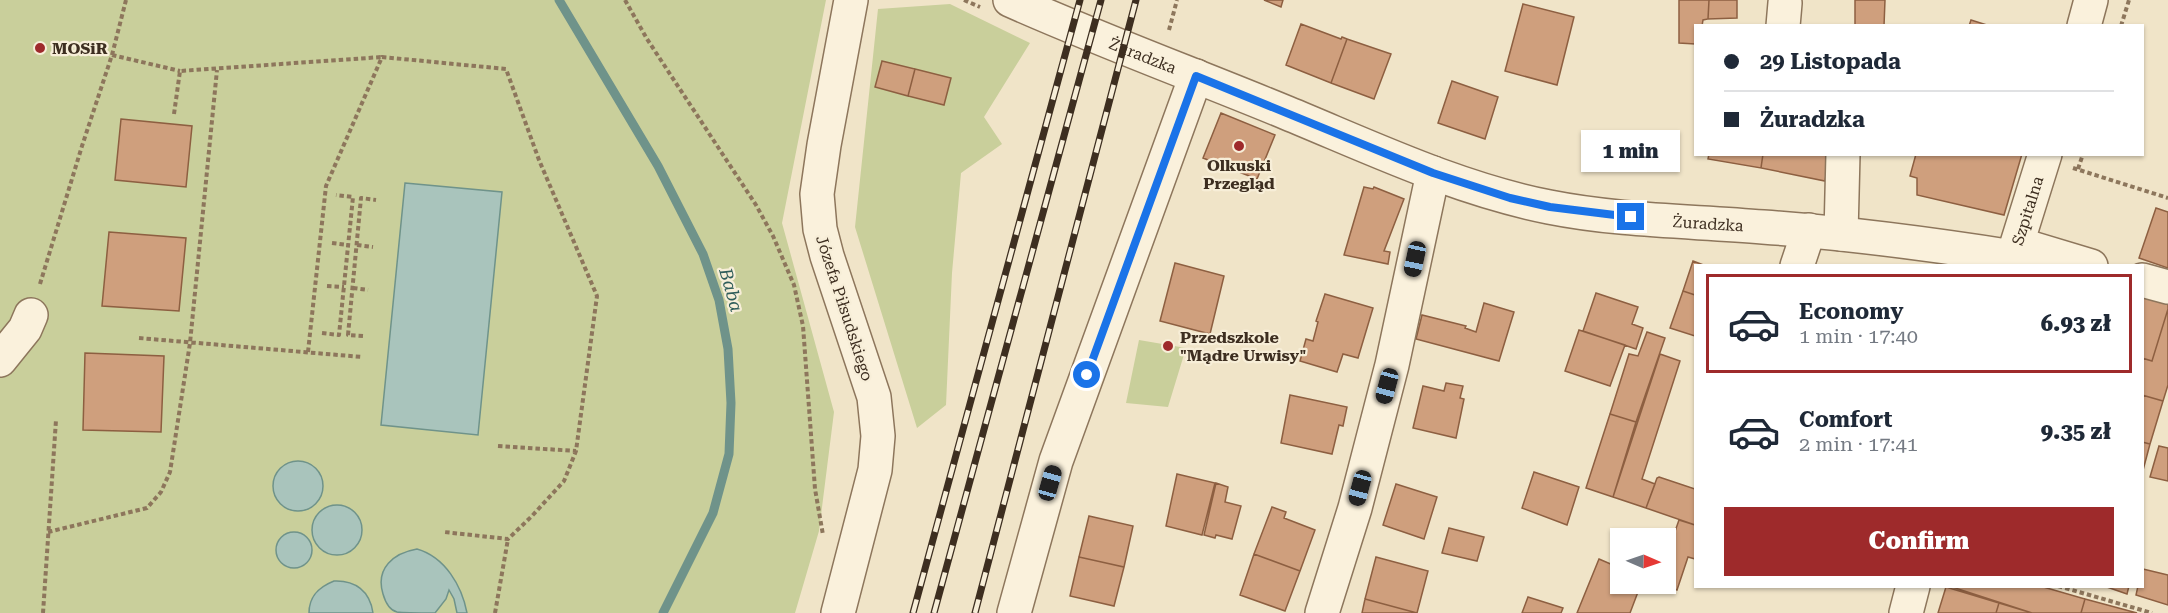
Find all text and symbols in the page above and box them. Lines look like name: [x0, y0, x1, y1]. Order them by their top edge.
street label: Żuradzka: [1106, 34, 1180, 78]
place label: MOSiR: [52, 39, 108, 58]
marker: MOSiR: [33, 41, 47, 55]
text: 29 Listopada: [1760, 49, 1901, 74]
text: Żuradzka: [1760, 107, 1865, 132]
callout: 1 min: [1582, 130, 1680, 172]
marker: Olkuski Przegląd: [1232, 139, 1246, 153]
text: 1 min: [1602, 139, 1659, 163]
place label: Olkuski Przegląd: [1203, 156, 1275, 193]
street label: Szpitalna: [2008, 173, 2048, 248]
route end: [1617, 203, 1644, 230]
street label: Żuradzka: [1672, 212, 1744, 235]
street label: Józefa Piłsudskiego: [812, 233, 877, 383]
car: [1402, 240, 1428, 278]
water label: Baba: [715, 265, 748, 314]
icon: car: [1727, 297, 1781, 351]
text: Economy: [1799, 299, 1903, 324]
text: 6.93 zł: [2041, 311, 2111, 336]
text: 1 min · 17:40: [1799, 324, 1918, 348]
place label: Przedszkole "Mądre Urwisy": [1180, 328, 1306, 365]
marker: Przedszkole "Mądre Urwisy": [1161, 339, 1175, 353]
route start: [1073, 361, 1100, 388]
car: [1374, 366, 1400, 406]
icon: car: [1727, 405, 1781, 459]
text: Comfort: [1799, 407, 1892, 432]
text: 9.35 zł: [2041, 419, 2111, 444]
text: 2 min · 17:41: [1799, 432, 1918, 456]
car: [1036, 463, 1064, 503]
car: [1347, 468, 1373, 508]
button: Confirm: [1724, 507, 2114, 576]
north arrow: [1610, 528, 1676, 594]
map controls: [1610, 528, 1676, 594]

